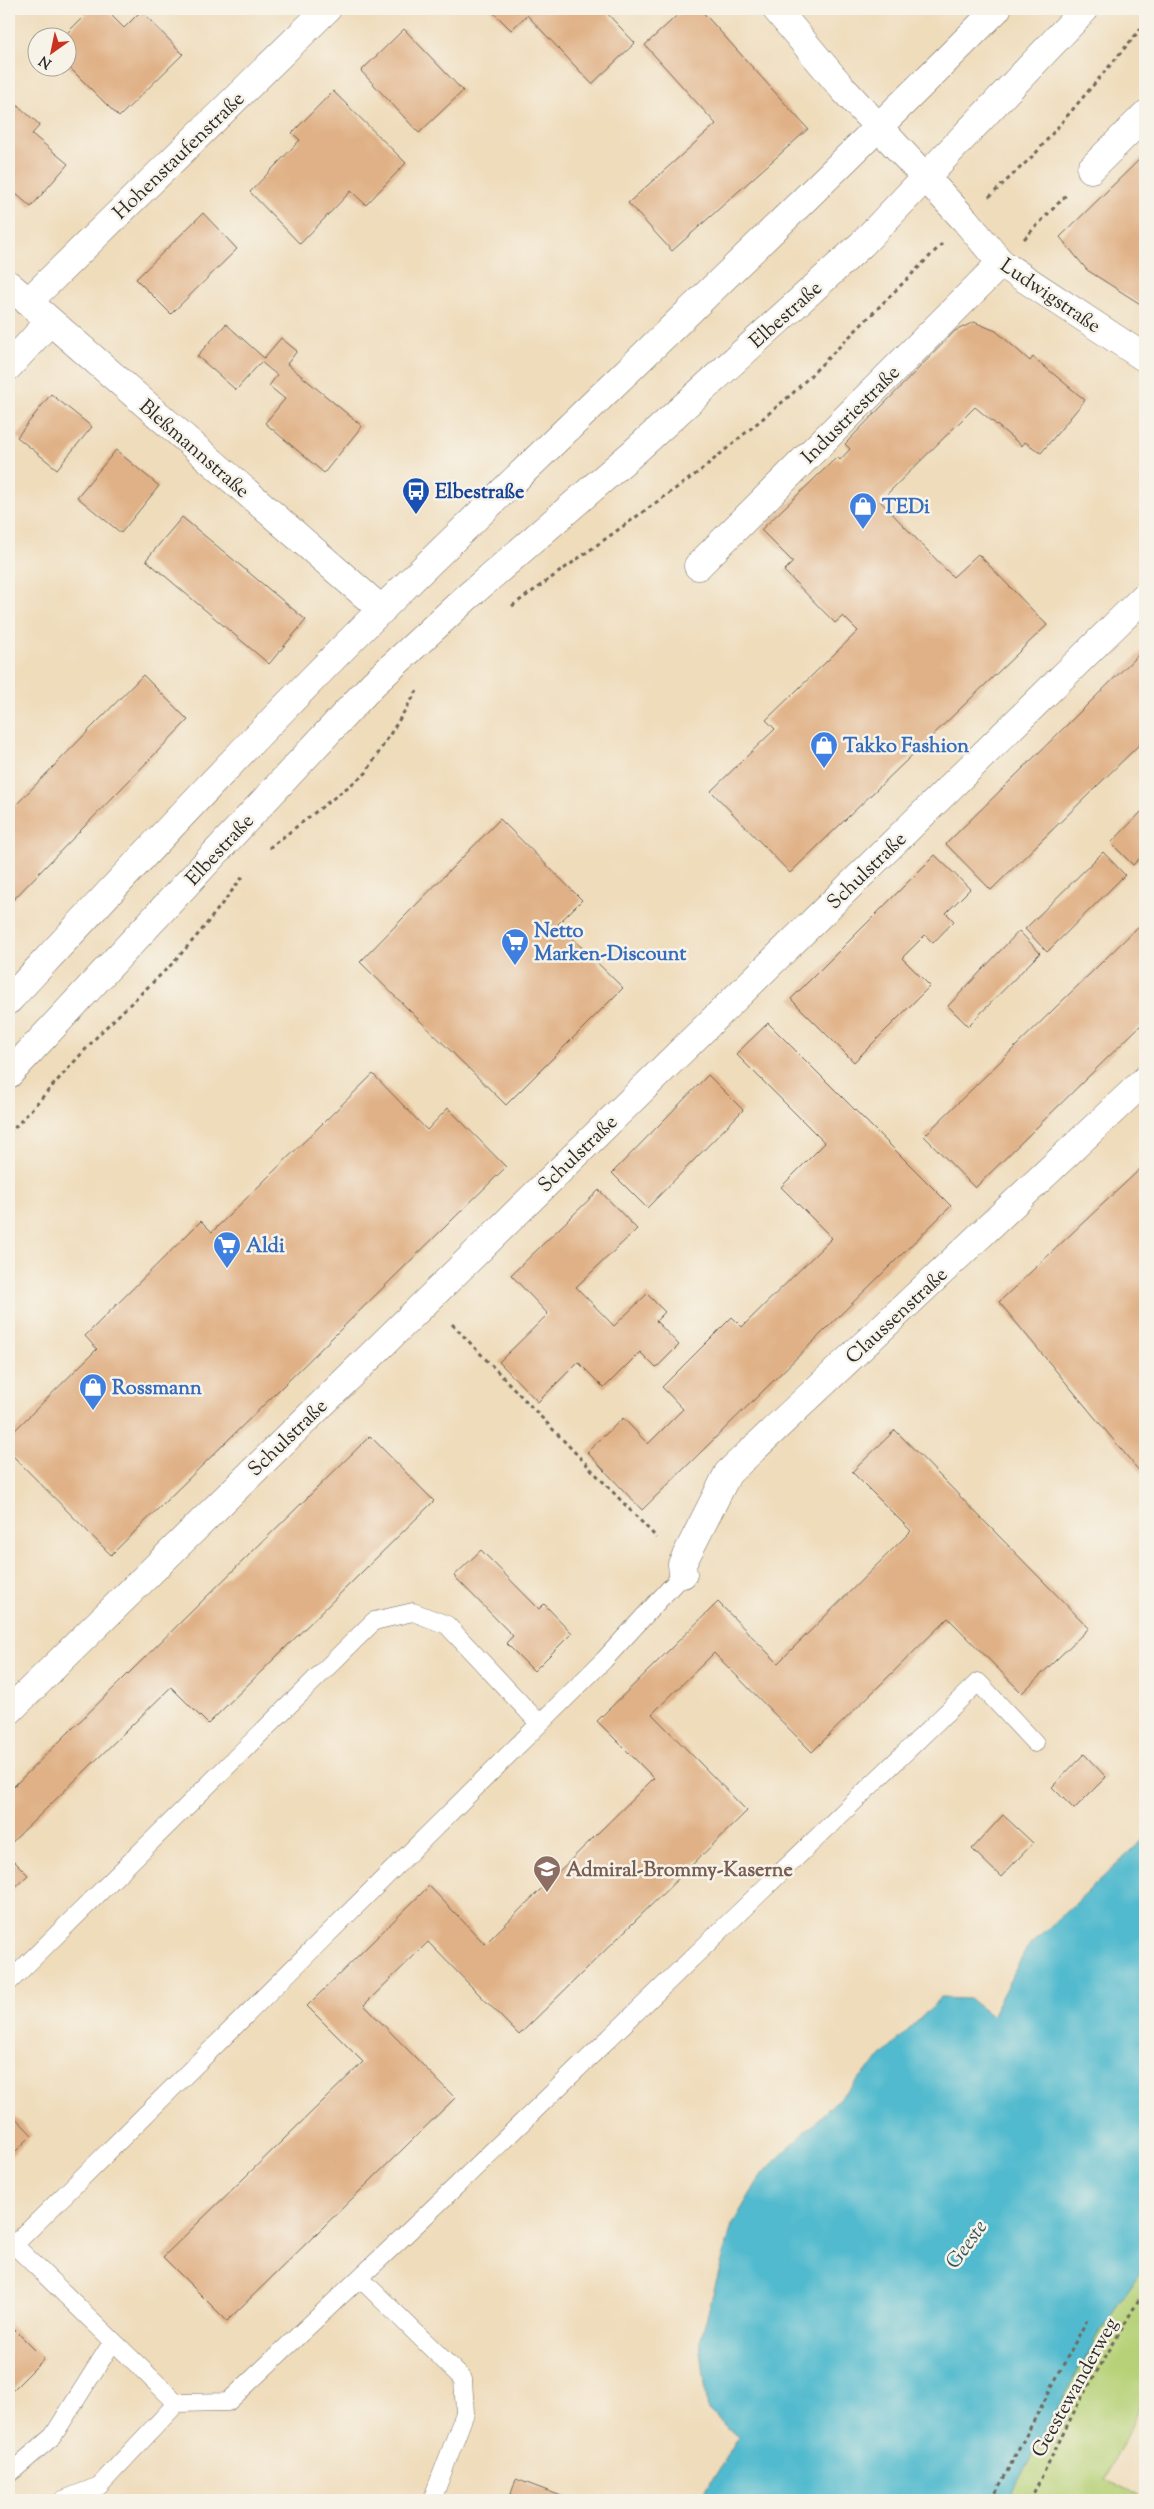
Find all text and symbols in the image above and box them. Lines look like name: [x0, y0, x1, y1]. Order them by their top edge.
north arrow: [28, 28, 78, 78]
text: N: [36, 50, 56, 73]
street label: Hohenstaufenstraße: [107, 86, 252, 227]
street label: Ludwigstraße: [993, 253, 1106, 342]
street label: Elbestraße: [744, 275, 830, 357]
street label: Industriestraße: [796, 360, 908, 472]
street label: Bleßmannstraße: [132, 394, 255, 506]
bus stop icon: Elbestraße: [401, 476, 431, 515]
place label: Elbestraße: [435, 479, 524, 508]
shop icon: TEDi: [848, 491, 878, 530]
place label: TEDi: [882, 494, 930, 523]
shop icon: Takko Fashion: [809, 730, 839, 769]
place label: Takko Fashion: [843, 733, 969, 762]
street label: Elbestraße: [180, 808, 262, 893]
street label: Schulstraße: [821, 826, 914, 917]
place label: Netto Marken-Discount: [534, 918, 686, 970]
supermarket icon: Netto Marken-Discount: [500, 927, 530, 966]
street label: Schulstraße: [532, 1109, 625, 1200]
supermarket icon: Aldi: [212, 1230, 242, 1269]
place label: Aldi: [246, 1233, 285, 1262]
street label: Claussenstraße: [840, 1262, 955, 1372]
shop icon: Rossmann: [78, 1372, 108, 1411]
place label: Rossmann: [112, 1375, 202, 1404]
street label: Schulstraße: [242, 1393, 335, 1484]
school or university icon: Admiral-Brommy-Kaserne: [532, 1854, 562, 1893]
place label: Admiral-Brommy-Kaserne: [566, 1857, 793, 1886]
water label: Geeste: [940, 2214, 996, 2276]
street label: Geestewanderweg: [1026, 2313, 1127, 2463]

